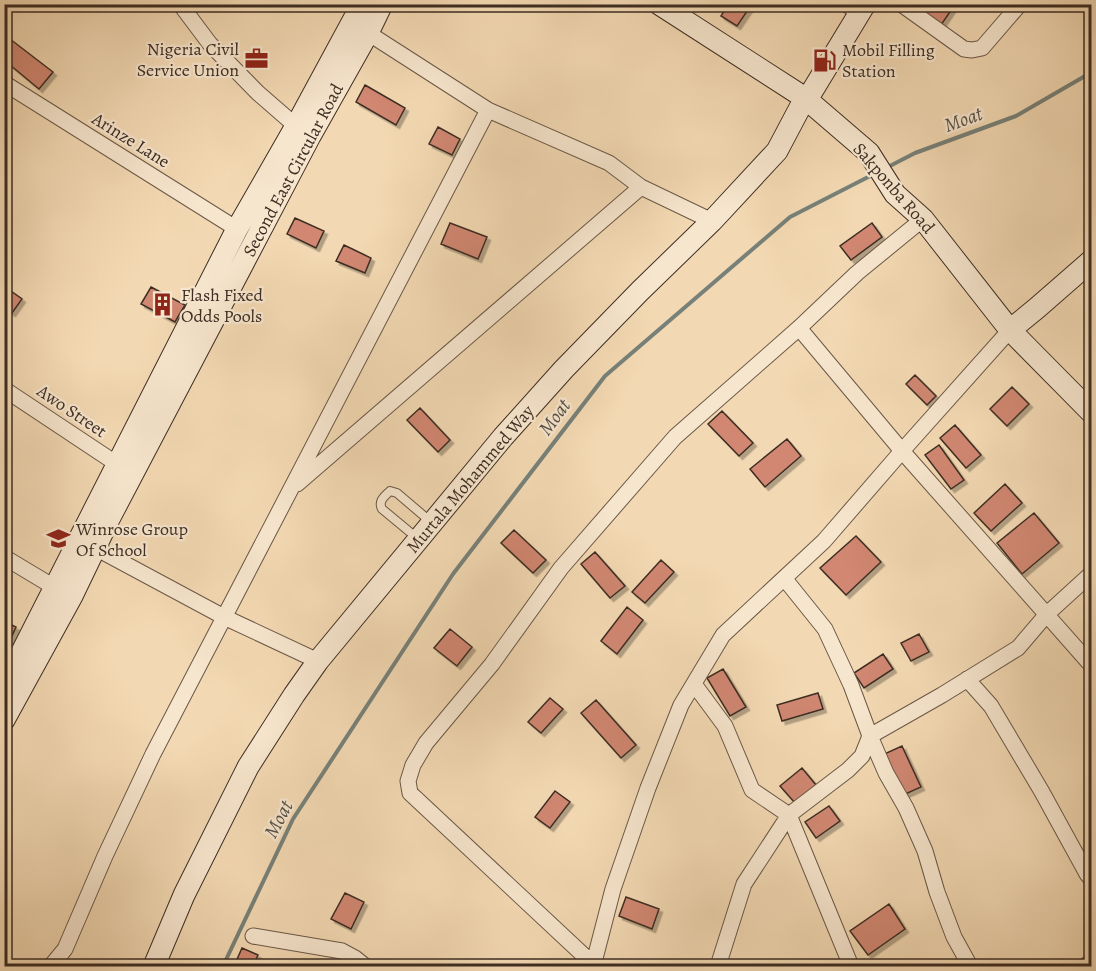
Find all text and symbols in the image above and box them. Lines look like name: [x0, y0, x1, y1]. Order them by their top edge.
place label: Nigeria Civil Service Union: [137, 37, 240, 82]
place label: Mobil Filling Station: [842, 38, 935, 83]
office icon: Nigeria Civil Service Union: [244, 46, 270, 72]
fuel station icon: Mobil Filling Station: [811, 47, 837, 73]
street label: Second East Circular Road: [237, 79, 349, 261]
water label: Moat: [940, 100, 987, 139]
street label: Arinze Lane: [87, 106, 174, 173]
street label: Sakponba Road: [848, 137, 940, 239]
place label: Flash Fixed Odds Pools: [181, 283, 264, 328]
building icon: Flash Fixed Odds Pools: [150, 292, 176, 318]
street label: Awo Street: [32, 378, 112, 443]
water label: Moat: [532, 393, 578, 441]
street label: Murtala Mohammed Way: [401, 399, 540, 558]
place label: Winrose Group Of School: [75, 517, 188, 562]
school or university icon: Winrose Group Of School: [45, 526, 71, 552]
water label: Moat: [257, 795, 300, 843]

